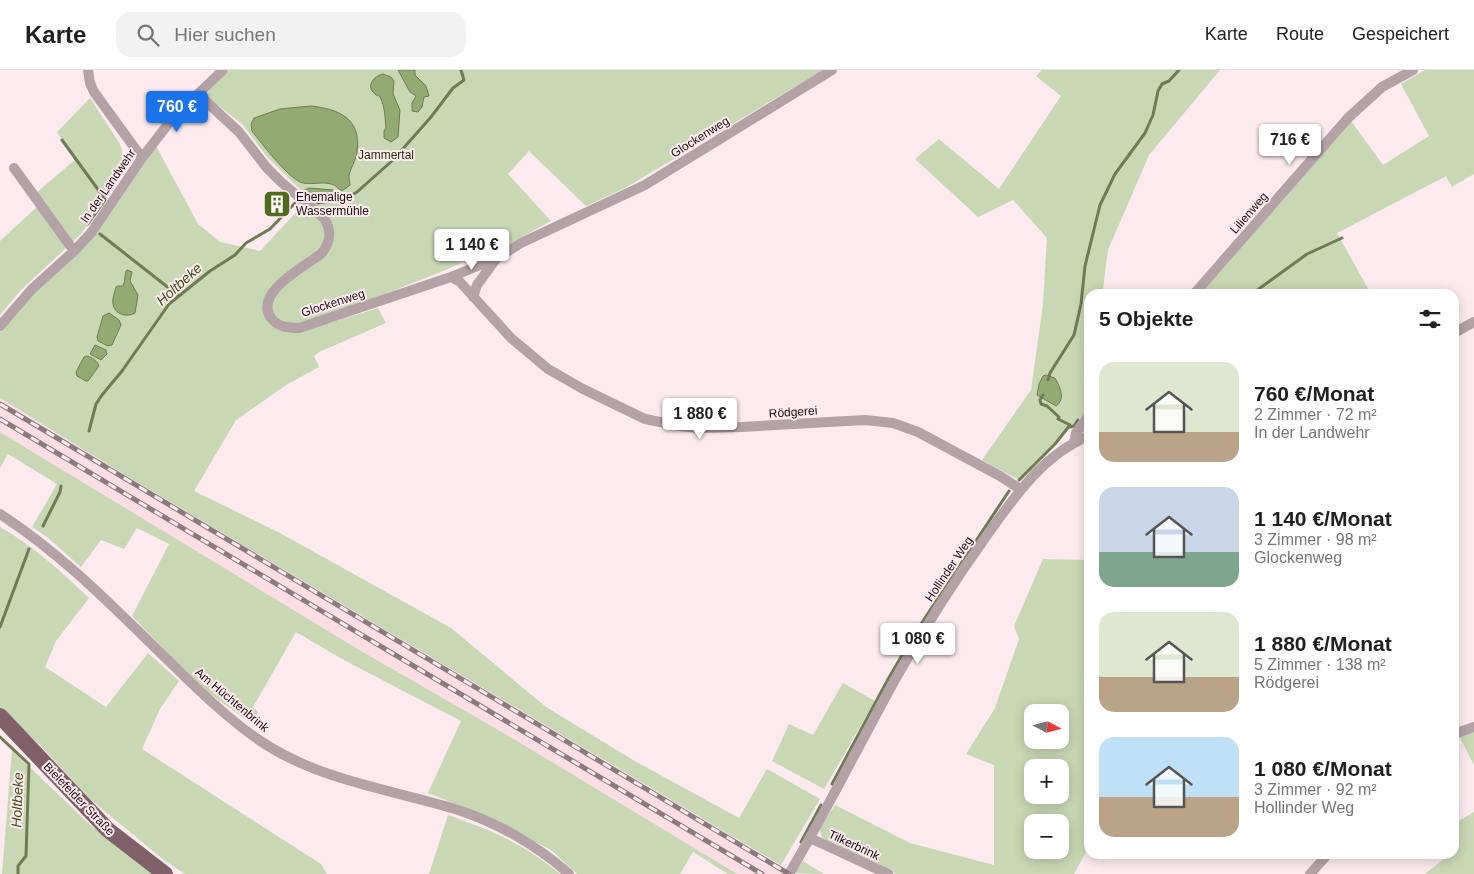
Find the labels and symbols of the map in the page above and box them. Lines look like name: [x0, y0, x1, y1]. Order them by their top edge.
pin: 760 €: [142, 90, 212, 133]
street label: Glockenweg: [668, 114, 732, 160]
pin: 716 €: [1255, 124, 1325, 166]
street label: In der Landwehr: [77, 146, 139, 226]
park label: Jammertal: [358, 148, 414, 162]
building icon: Ehemalige Wassermühle: [262, 189, 292, 219]
place label: Ehemalige Wassermühle: [296, 190, 369, 218]
street label: Lilienweg: [1227, 190, 1271, 236]
pin: 1 140 €: [426, 228, 518, 271]
water label: Holtbeke: [153, 259, 205, 308]
street label: Glockenweg: [299, 286, 367, 320]
pin: 1 880 €: [654, 398, 746, 440]
street label: Rödgerei: [768, 403, 818, 421]
street label: Hollinder Weg: [922, 534, 976, 604]
pin: 1 080 €: [872, 622, 964, 665]
street label: Am Hüchtenbrink: [192, 665, 273, 736]
north arrow: [1024, 704, 1069, 749]
street label: Bielefelder Straße: [41, 760, 118, 839]
water label: Holtbeke: [8, 772, 26, 828]
street label: Tilkerbrink: [826, 827, 883, 863]

